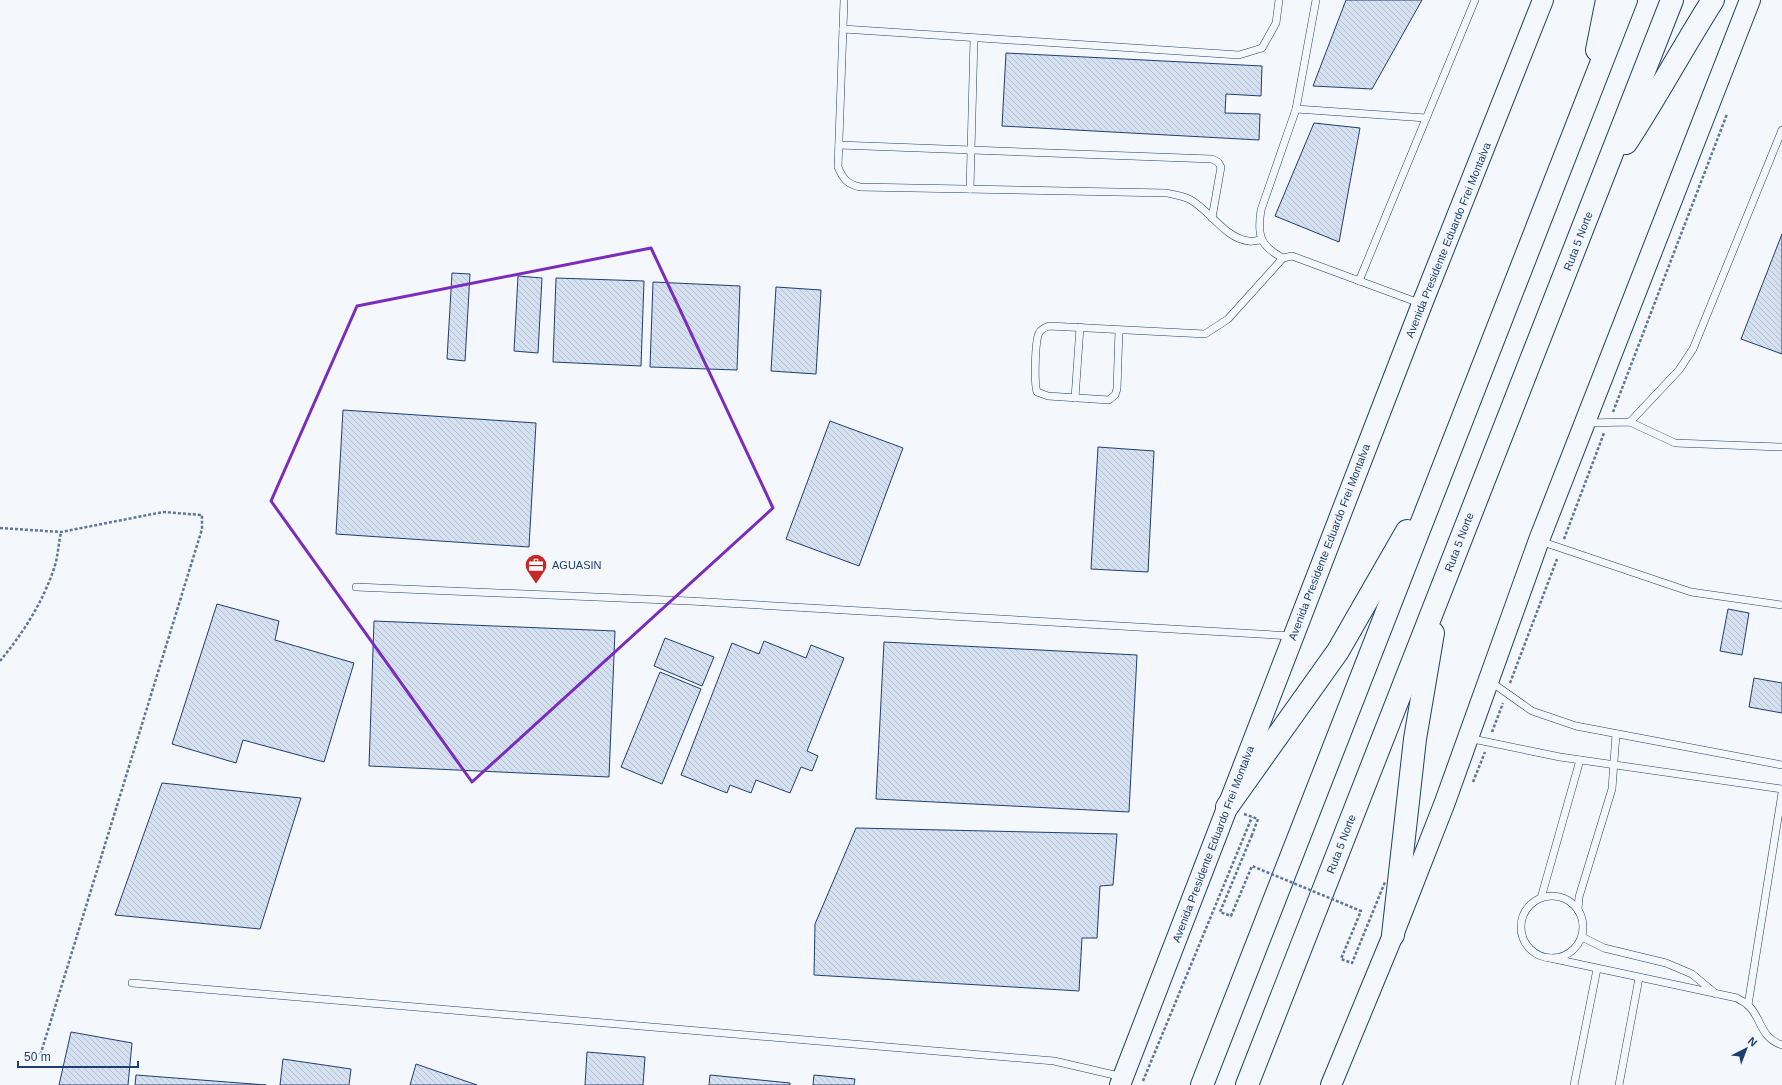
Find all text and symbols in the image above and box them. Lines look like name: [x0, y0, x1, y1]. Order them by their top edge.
street label: Avenida Presidente Eduardo Frei Montalva: [1403, 140, 1493, 339]
street label: Ruta 5 Norte: [1561, 210, 1595, 272]
street label: Avenida Presidente Eduardo Frei Montalva: [1286, 441, 1372, 642]
street label: Ruta 5 Norte: [1442, 511, 1476, 573]
office icon: AGUASIN: [523, 552, 549, 585]
place label: AGUASIN: [552, 559, 602, 571]
street label: Avenida Presidente Eduardo Frei Montalva: [1170, 743, 1256, 944]
street label: Ruta 5 Norte: [1324, 813, 1358, 875]
north arrow: [1726, 1029, 1766, 1069]
text: N: [1746, 1034, 1760, 1049]
scale bar: [18, 1043, 138, 1069]
text: 50 m: [24, 1050, 51, 1064]

